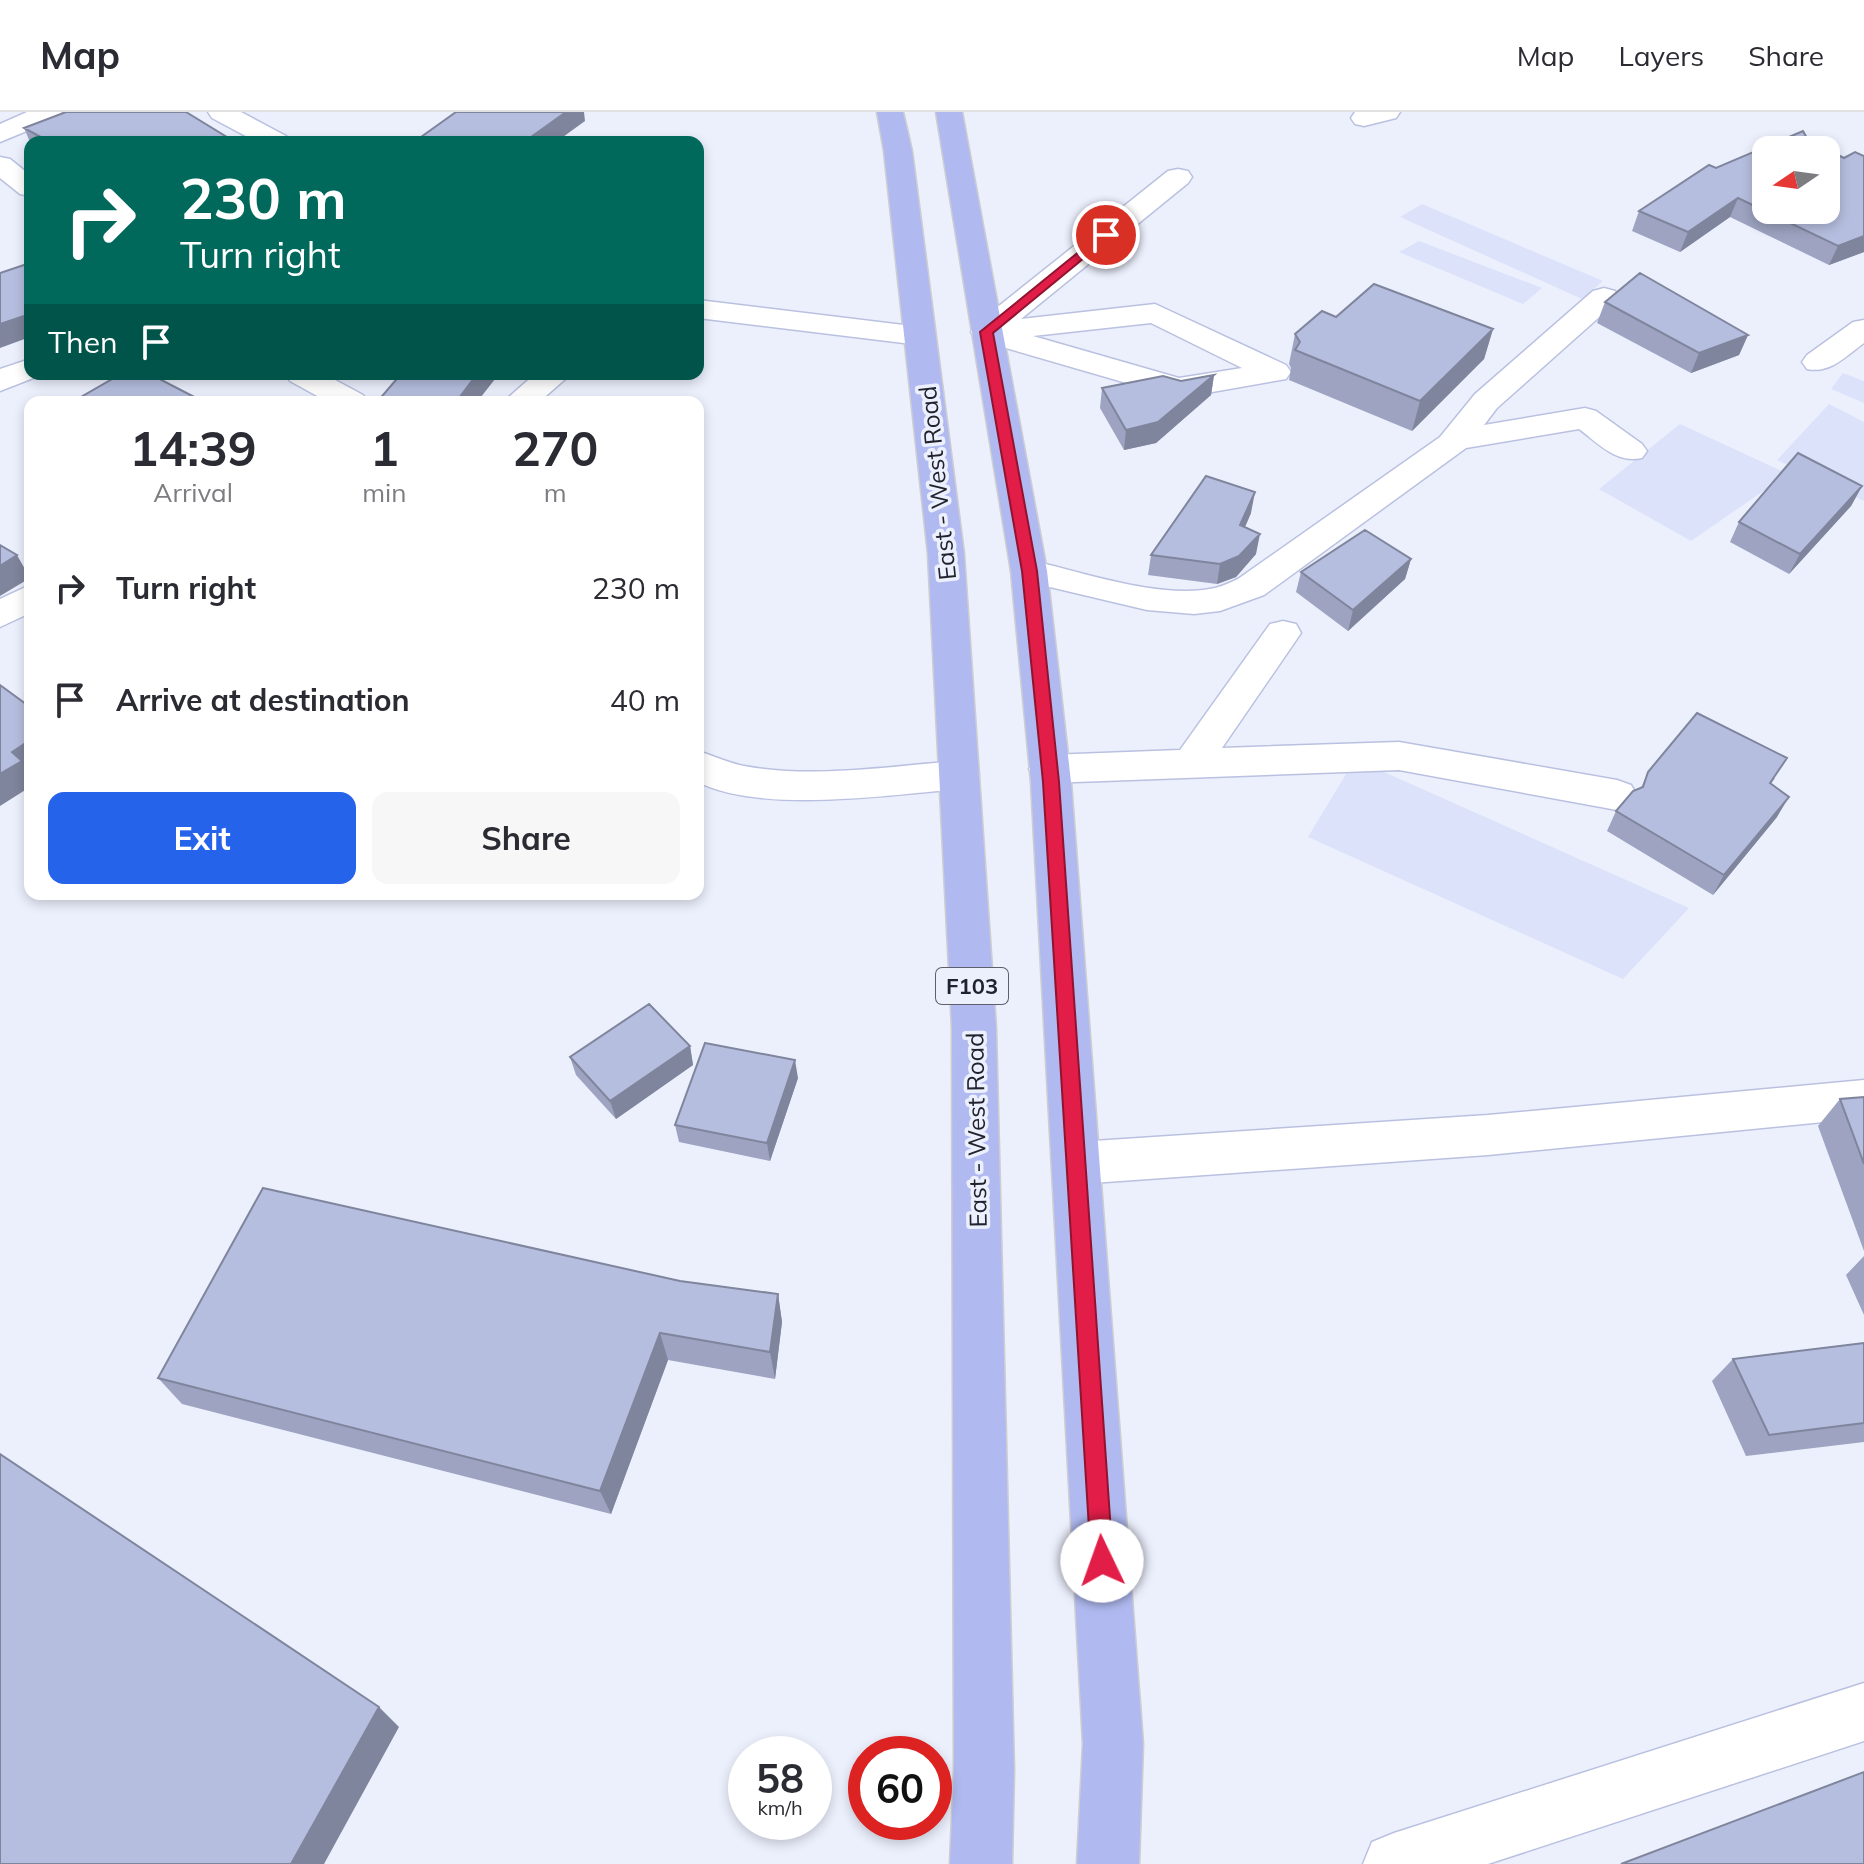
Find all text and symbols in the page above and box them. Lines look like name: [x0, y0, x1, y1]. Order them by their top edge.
text: Map: [40, 31, 120, 79]
text: Map: [1517, 38, 1574, 73]
text: Layers: [1618, 38, 1704, 73]
text: Share: [1748, 38, 1824, 73]
north arrow: [1752, 136, 1840, 224]
map controls: [1752, 136, 1840, 224]
text: 230 m: [180, 163, 347, 233]
icon: right: [48, 168, 152, 272]
pin: [1072, 201, 1140, 269]
icon: arrive: [1084, 213, 1128, 257]
text: Turn right: [180, 232, 341, 277]
icon: arrive: [134, 320, 178, 364]
text: Then: [48, 323, 118, 361]
street label: East - West Road: [912, 384, 962, 582]
text: 14:39: [130, 418, 257, 478]
text: 1: [370, 418, 399, 478]
text: 270: [512, 418, 598, 478]
text: Arrival: [153, 476, 233, 509]
text: min: [362, 476, 406, 509]
text: m: [544, 476, 567, 509]
icon: right: [48, 566, 92, 610]
text: Turn right: [116, 569, 256, 607]
text: 230 m: [592, 569, 680, 607]
icon: arrive: [48, 678, 92, 722]
text: Arrive at destination: [116, 681, 410, 719]
text: 40 m: [610, 681, 680, 719]
button: Exit: [48, 792, 356, 884]
button: Share: [372, 792, 680, 884]
road number: F103: [936, 968, 1008, 1004]
street label: East - West Road: [959, 1032, 993, 1228]
position arrow: [1060, 1519, 1144, 1603]
speed limit sign: 60: [848, 1736, 952, 1840]
text: 58: [756, 1753, 804, 1803]
text: km/h: [757, 1795, 803, 1820]

